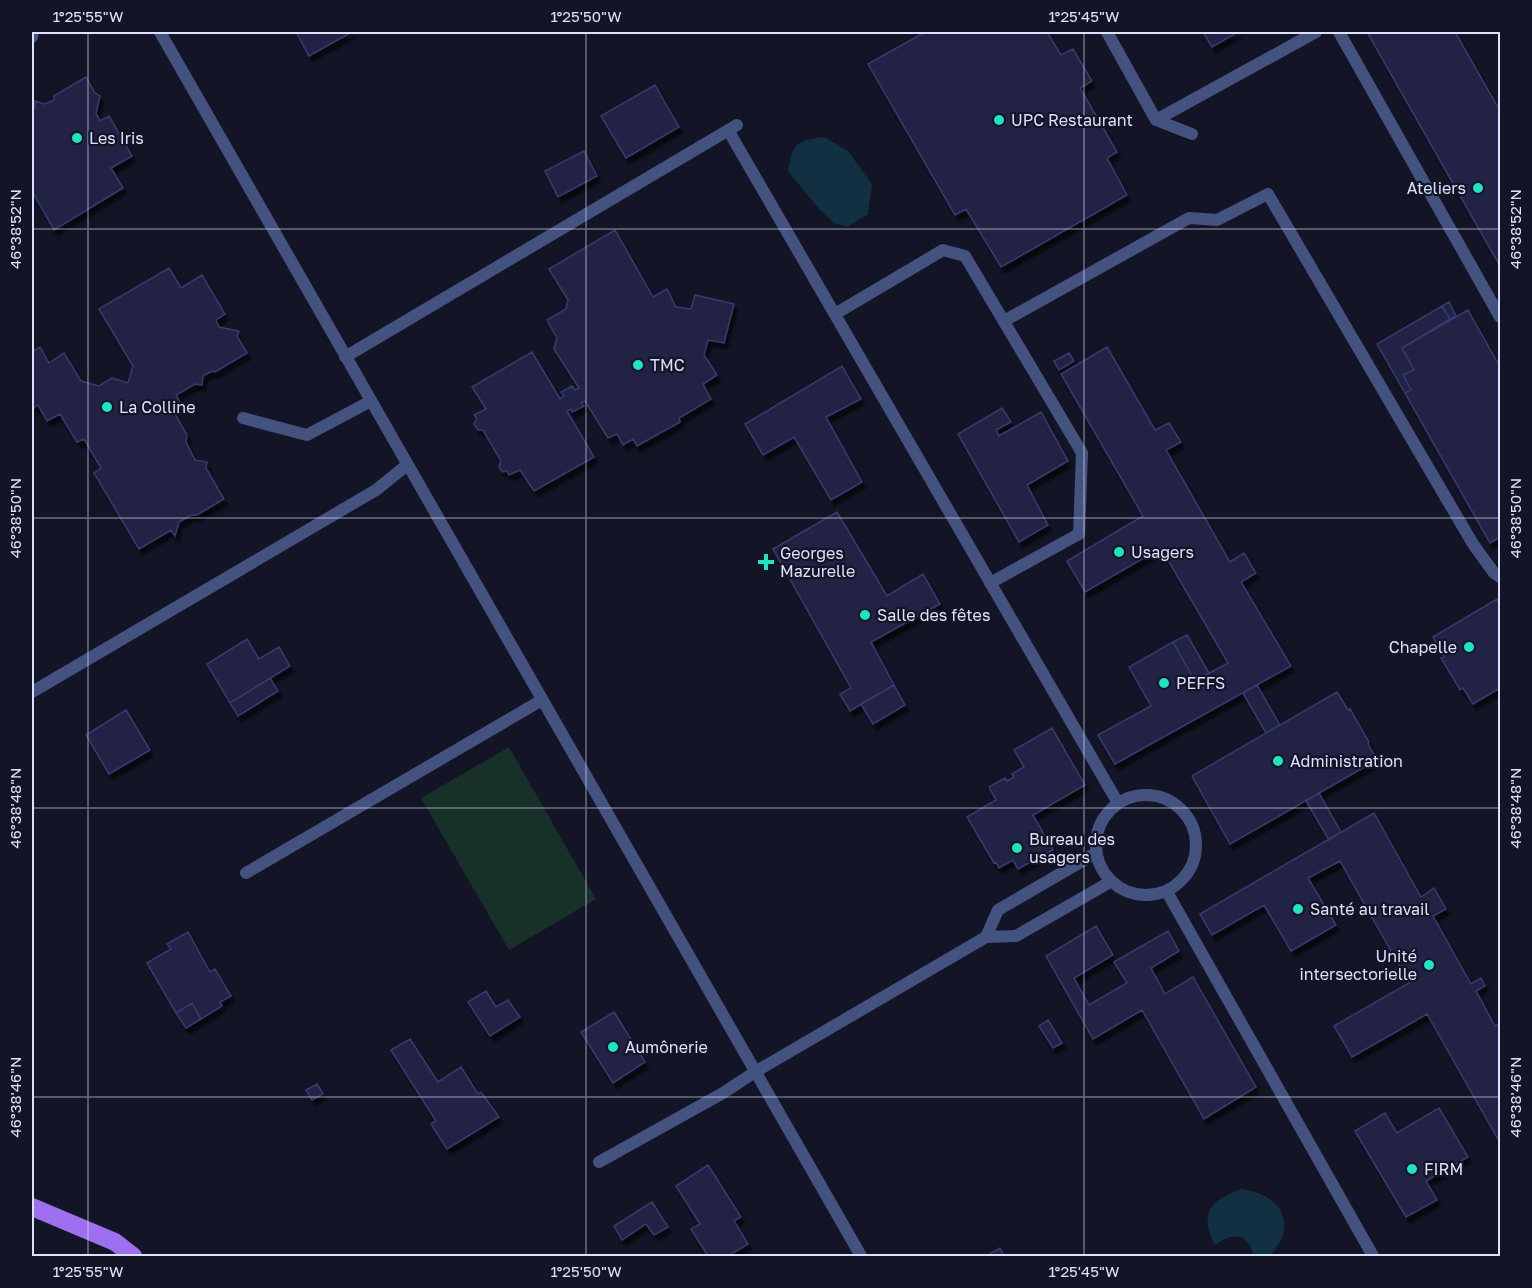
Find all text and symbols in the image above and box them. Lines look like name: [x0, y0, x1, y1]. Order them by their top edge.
text: 1°25'55"W: [53, 7, 123, 25]
text: 1°25'50"W: [550, 7, 622, 25]
text: 1°25'45"W: [1048, 7, 1120, 25]
place label: UPC Restaurant: [1011, 110, 1133, 130]
marker: UPC Restaurant: [992, 113, 1006, 127]
place label: Les Iris: [89, 128, 144, 148]
marker: Les Iris: [70, 131, 84, 145]
place label: Ateliers: [1407, 178, 1466, 198]
marker: Ateliers: [1471, 181, 1485, 195]
text: 46°38'52"N: [6, 189, 24, 269]
text: 46°38'52"N: [1506, 189, 1524, 269]
place label: TMC: [650, 355, 685, 375]
marker: TMC: [631, 358, 645, 372]
place label: La Colline: [119, 397, 195, 417]
marker: La Colline: [100, 400, 114, 414]
text: 46°38'50"N: [6, 478, 24, 558]
text: 46°38'50"N: [1506, 478, 1524, 558]
place label: Usagers: [1131, 542, 1194, 562]
place label: Georges Mazurelle: [780, 543, 855, 581]
marker: Usagers: [1112, 545, 1126, 559]
marker: Georges Mazurelle: [757, 553, 775, 571]
place label: Salle des fêtes: [877, 605, 990, 625]
marker: Salle des fêtes: [858, 608, 872, 622]
place label: Chapelle: [1389, 637, 1457, 657]
marker: Chapelle: [1462, 640, 1476, 654]
place label: PEFFS: [1176, 673, 1225, 693]
marker: PEFFS: [1157, 676, 1171, 690]
place label: Administration: [1290, 751, 1403, 771]
marker: Administration: [1271, 754, 1285, 768]
text: 46°38'48"N: [6, 768, 24, 848]
text: 46°38'48"N: [1506, 768, 1524, 848]
place label: Bureau des usagers: [1029, 829, 1115, 867]
marker: Bureau des usagers: [1010, 841, 1024, 855]
place label: Santé au travail: [1310, 899, 1430, 919]
marker: Santé au travail: [1291, 902, 1305, 916]
place label: Unité intersectorielle: [1299, 946, 1417, 984]
marker: Unité intersectorielle: [1422, 958, 1436, 972]
place label: Aumônerie: [625, 1037, 708, 1057]
marker: Aumônerie: [606, 1040, 620, 1054]
text: 46°38'46"N: [6, 1057, 24, 1137]
text: 46°38'46"N: [1506, 1057, 1524, 1137]
place label: FIRM: [1424, 1159, 1463, 1179]
marker: FIRM: [1405, 1162, 1419, 1176]
text: 1°25'55"W: [53, 1262, 123, 1280]
text: 1°25'50"W: [550, 1262, 622, 1280]
text: 1°25'45"W: [1048, 1262, 1120, 1280]

